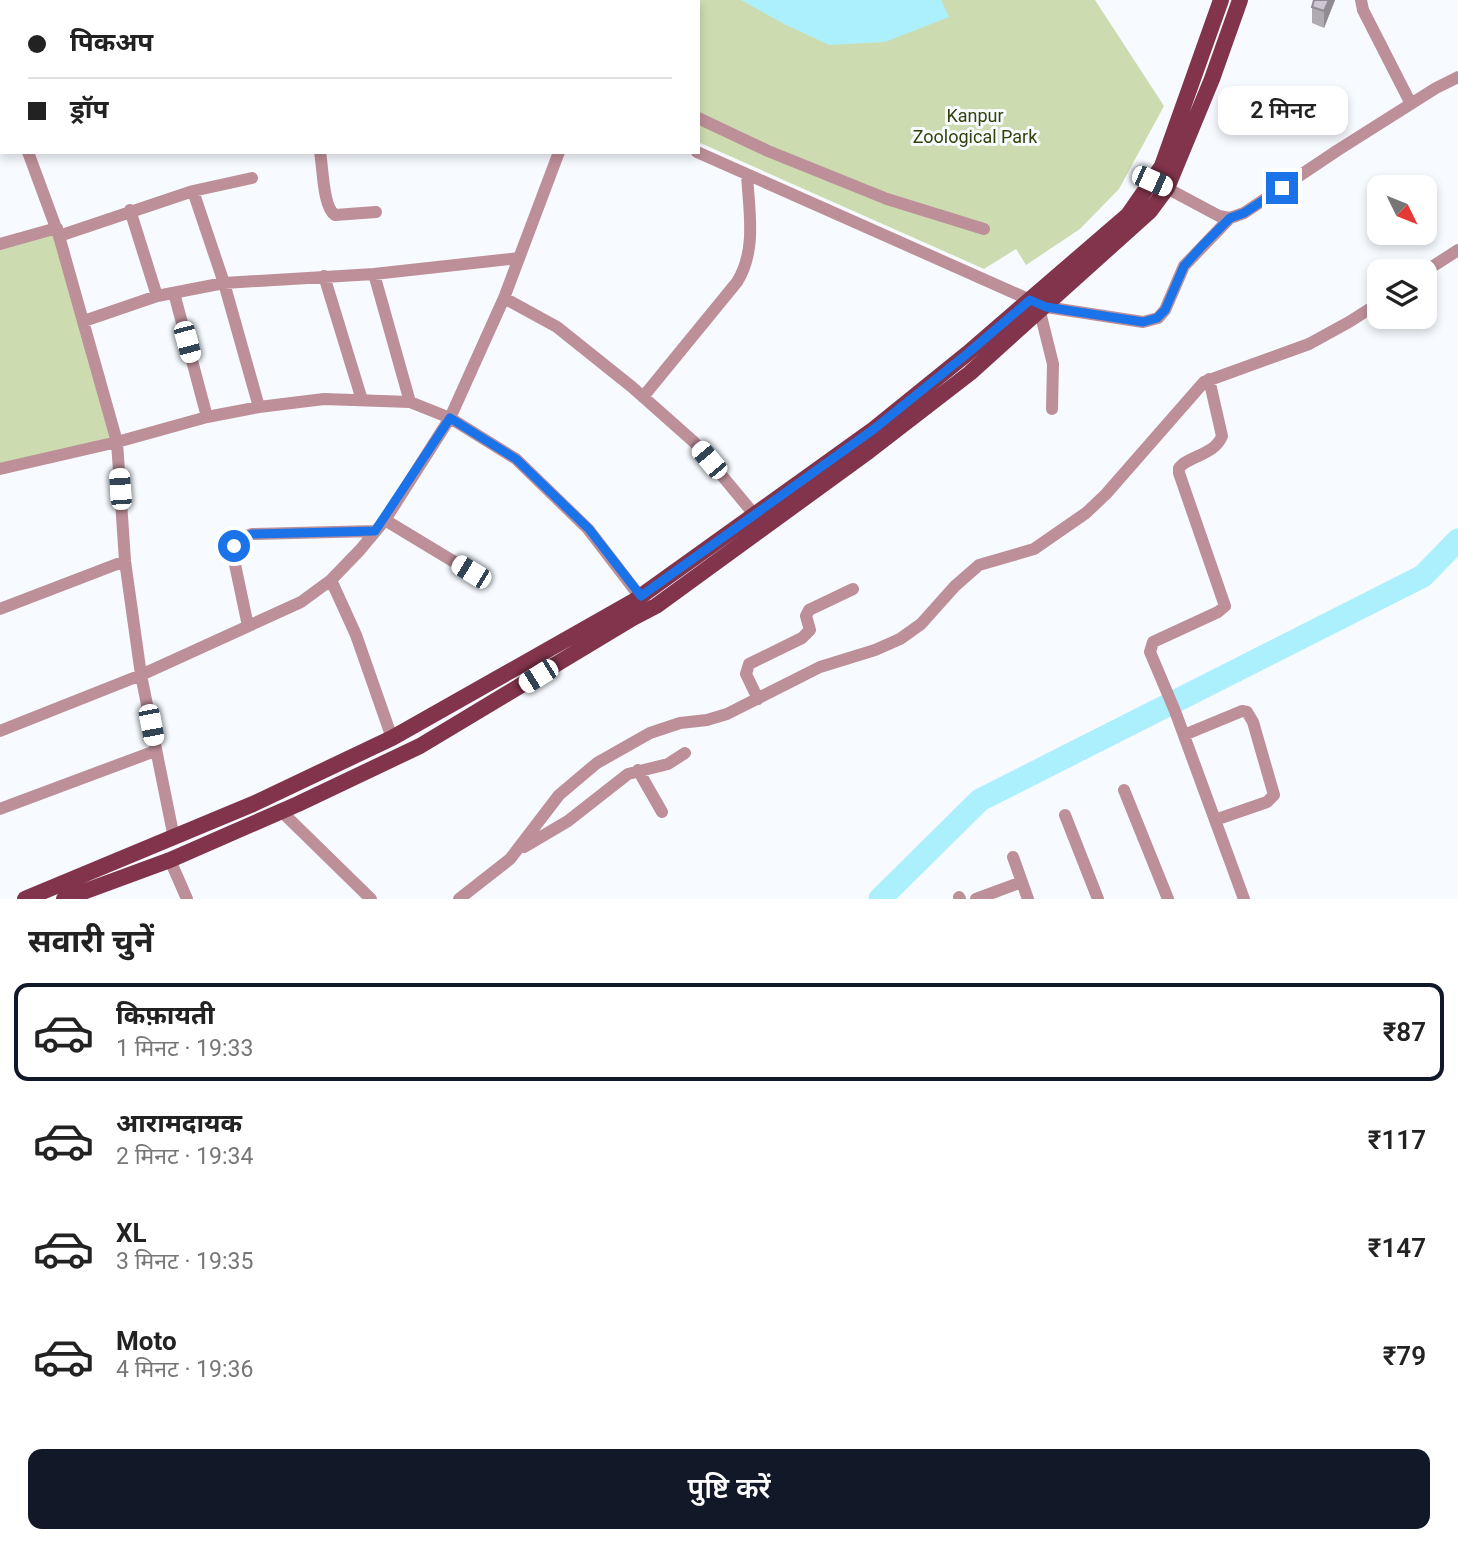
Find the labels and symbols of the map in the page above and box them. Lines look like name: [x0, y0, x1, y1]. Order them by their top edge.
callout: 2 मिनट: [1217, 86, 1347, 136]
park label: Kanpur Zoological Park: [913, 105, 1038, 147]
car: [1129, 163, 1176, 199]
route end: [1266, 172, 1298, 204]
north arrow: [1367, 175, 1437, 245]
car: [172, 319, 203, 365]
car: [688, 437, 731, 483]
car: [109, 467, 132, 511]
route start: [218, 530, 250, 562]
car: [448, 552, 495, 592]
car: [515, 656, 562, 696]
car: [137, 702, 166, 748]

